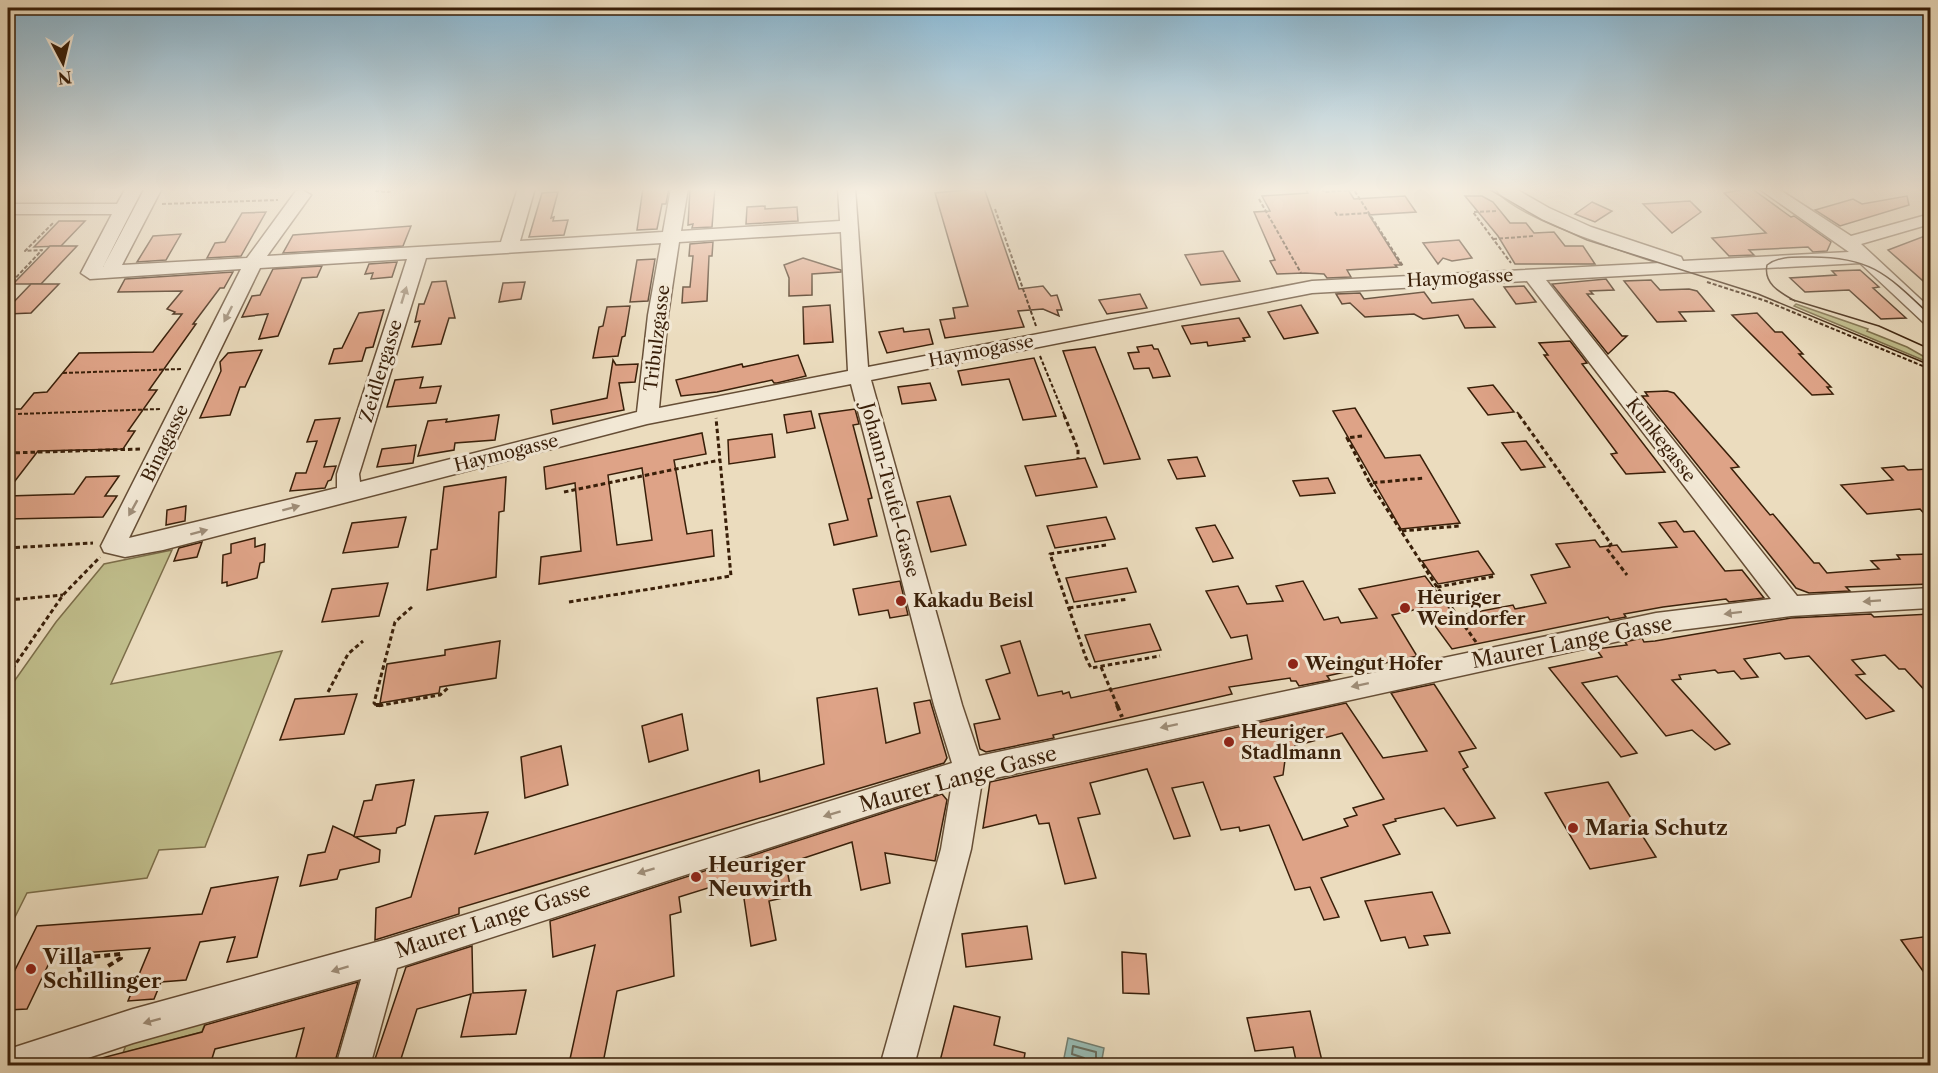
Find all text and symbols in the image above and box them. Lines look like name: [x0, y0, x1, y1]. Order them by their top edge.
north arrow: [33, 33, 93, 93]
text: N: [57, 67, 73, 89]
street label: Haymogasse: [1406, 264, 1514, 292]
street label: Tribulzgasse: [640, 284, 674, 392]
one-way arrow: [400, 286, 410, 304]
one-way arrow: [224, 305, 233, 322]
street label: Zeidlergasse: [355, 317, 407, 425]
street label: Haymogasse: [926, 330, 1036, 372]
street label: Kunkegasse: [1621, 394, 1701, 486]
street label: Johann-Teufel-Gasse: [855, 397, 924, 580]
street label: Binagasse: [137, 401, 193, 485]
street label: Haymogasse: [452, 429, 560, 477]
one-way arrow: [128, 499, 138, 516]
one-way arrow: [282, 502, 300, 512]
one-way arrow: [190, 527, 208, 536]
place label: Heuriger Weindorfer: [1416, 587, 1526, 630]
place label: Kakadu Beisl: [913, 590, 1034, 612]
marker: Kakadu Beisl: [894, 594, 908, 608]
one-way arrow: [1863, 596, 1882, 605]
marker: Heuriger Weindorfer: [1398, 601, 1412, 615]
one-way arrow: [1724, 608, 1743, 618]
street label: Maurer Lange Gasse: [1470, 610, 1674, 673]
place label: Weingut Hofer: [1304, 653, 1443, 675]
marker: Weingut Hofer: [1286, 657, 1300, 671]
one-way arrow: [1351, 681, 1369, 691]
place label: Heuriger Stadlmann: [1241, 721, 1342, 764]
one-way arrow: [1160, 722, 1179, 732]
marker: Heuriger Stadlmann: [1222, 735, 1236, 749]
street label: Maurer Lange Gasse: [856, 740, 1060, 817]
one-way arrow: [823, 809, 841, 819]
place label: Maria Schutz: [1585, 815, 1728, 840]
marker: Maria Schutz: [1566, 821, 1580, 835]
place label: Heuriger Neuwirth: [708, 852, 813, 901]
one-way arrow: [637, 867, 655, 877]
marker: Heuriger Neuwirth: [689, 870, 703, 884]
street label: Maurer Lange Gasse: [392, 876, 594, 963]
place label: Villa Schillinger: [42, 944, 162, 993]
marker: Villa Schillinger: [24, 962, 38, 976]
one-way arrow: [331, 965, 349, 974]
one-way arrow: [143, 1017, 161, 1027]

